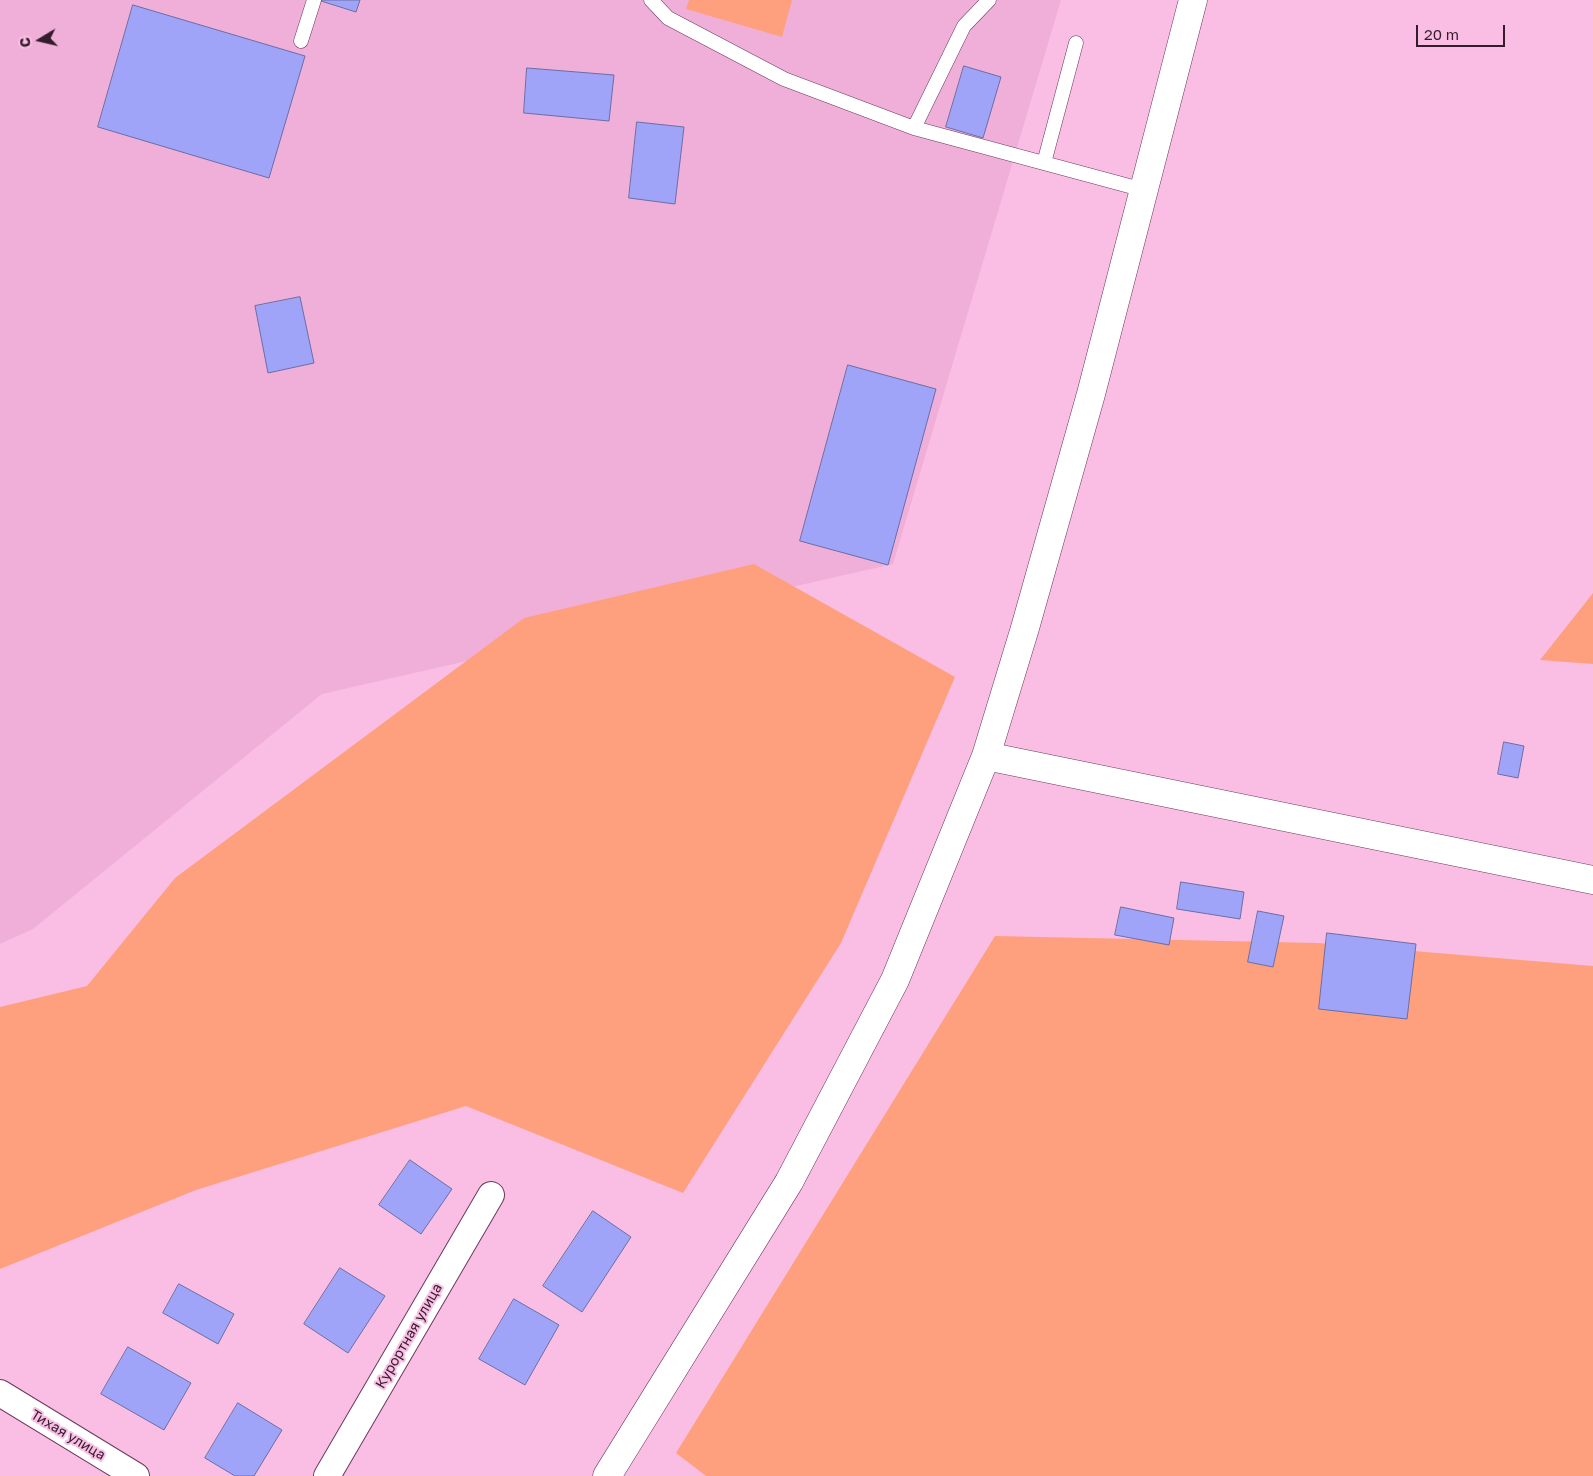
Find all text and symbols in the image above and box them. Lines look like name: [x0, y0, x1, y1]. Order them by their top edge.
north arrow: [15, 15, 65, 65]
scale bar: [1418, 15, 1507, 47]
text: 20 m: [1424, 25, 1459, 43]
text: С: [16, 36, 34, 49]
street label: Курортная улица: [372, 1281, 446, 1391]
street label: Тихая улица: [28, 1406, 108, 1464]

